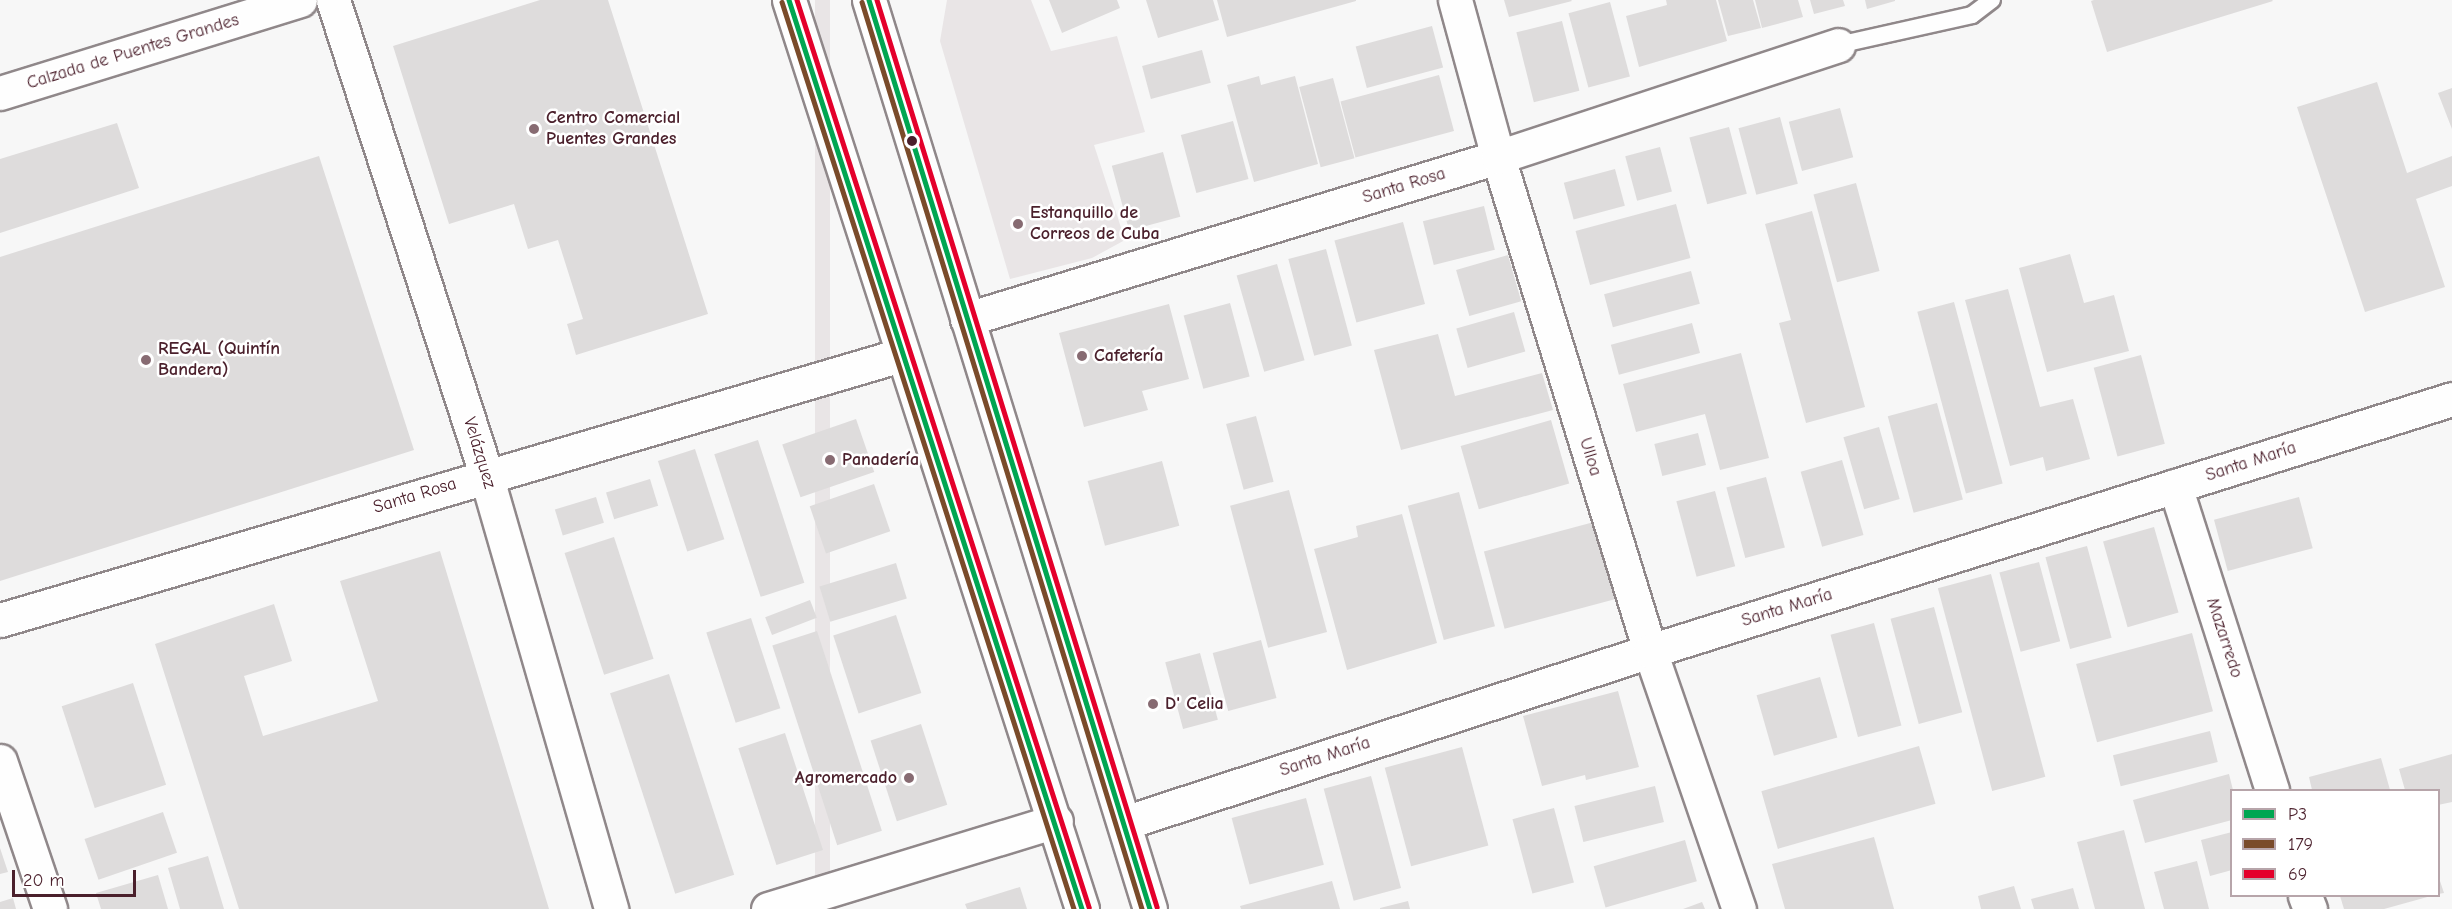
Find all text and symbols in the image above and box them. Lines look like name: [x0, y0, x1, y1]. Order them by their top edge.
street label: Calzada de Puentes Grandes: [24, 9, 242, 95]
place label: Centro Comercial Puentes Grandes: [546, 108, 680, 150]
marker: Centro Comercial Puentes Grandes: [527, 122, 541, 136]
unlabelled marker: [906, 135, 918, 147]
street label: Santa Rosa: [1360, 163, 1448, 209]
place label: Estanquillo de Correos de Cuba: [1030, 203, 1160, 246]
marker: Estanquillo de Correos de Cuba: [1011, 217, 1025, 231]
place label: REGAL (Quintín Bandera): [158, 339, 280, 382]
place label: Cafetería: [1094, 345, 1163, 367]
marker: Cafetería: [1075, 349, 1089, 363]
marker: REGAL (Quintín Bandera): [139, 353, 153, 367]
street label: Velázquez: [458, 415, 500, 491]
street label: Ulloa: [1574, 435, 1606, 479]
street label: Santa María: [2203, 437, 2299, 487]
place label: Panadería: [842, 449, 919, 471]
marker: Panadería: [823, 453, 837, 467]
street label: Santa Rosa: [371, 473, 459, 519]
street label: Santa María: [1739, 584, 1835, 632]
street label: Mazarredo: [2201, 595, 2247, 681]
place label: D' Celia: [1165, 693, 1224, 715]
marker: D' Celia: [1146, 697, 1160, 711]
street label: Santa María: [1277, 732, 1373, 782]
place label: Agromercado: [795, 767, 897, 789]
marker: Agromercado: [902, 771, 916, 785]
legend: [2230, 789, 2440, 897]
text: P3: [2288, 804, 2307, 825]
text: 179: [2288, 834, 2313, 855]
scale bar: [15, 858, 140, 896]
text: 69: [2288, 864, 2307, 885]
text: 20 m: [23, 870, 64, 891]

